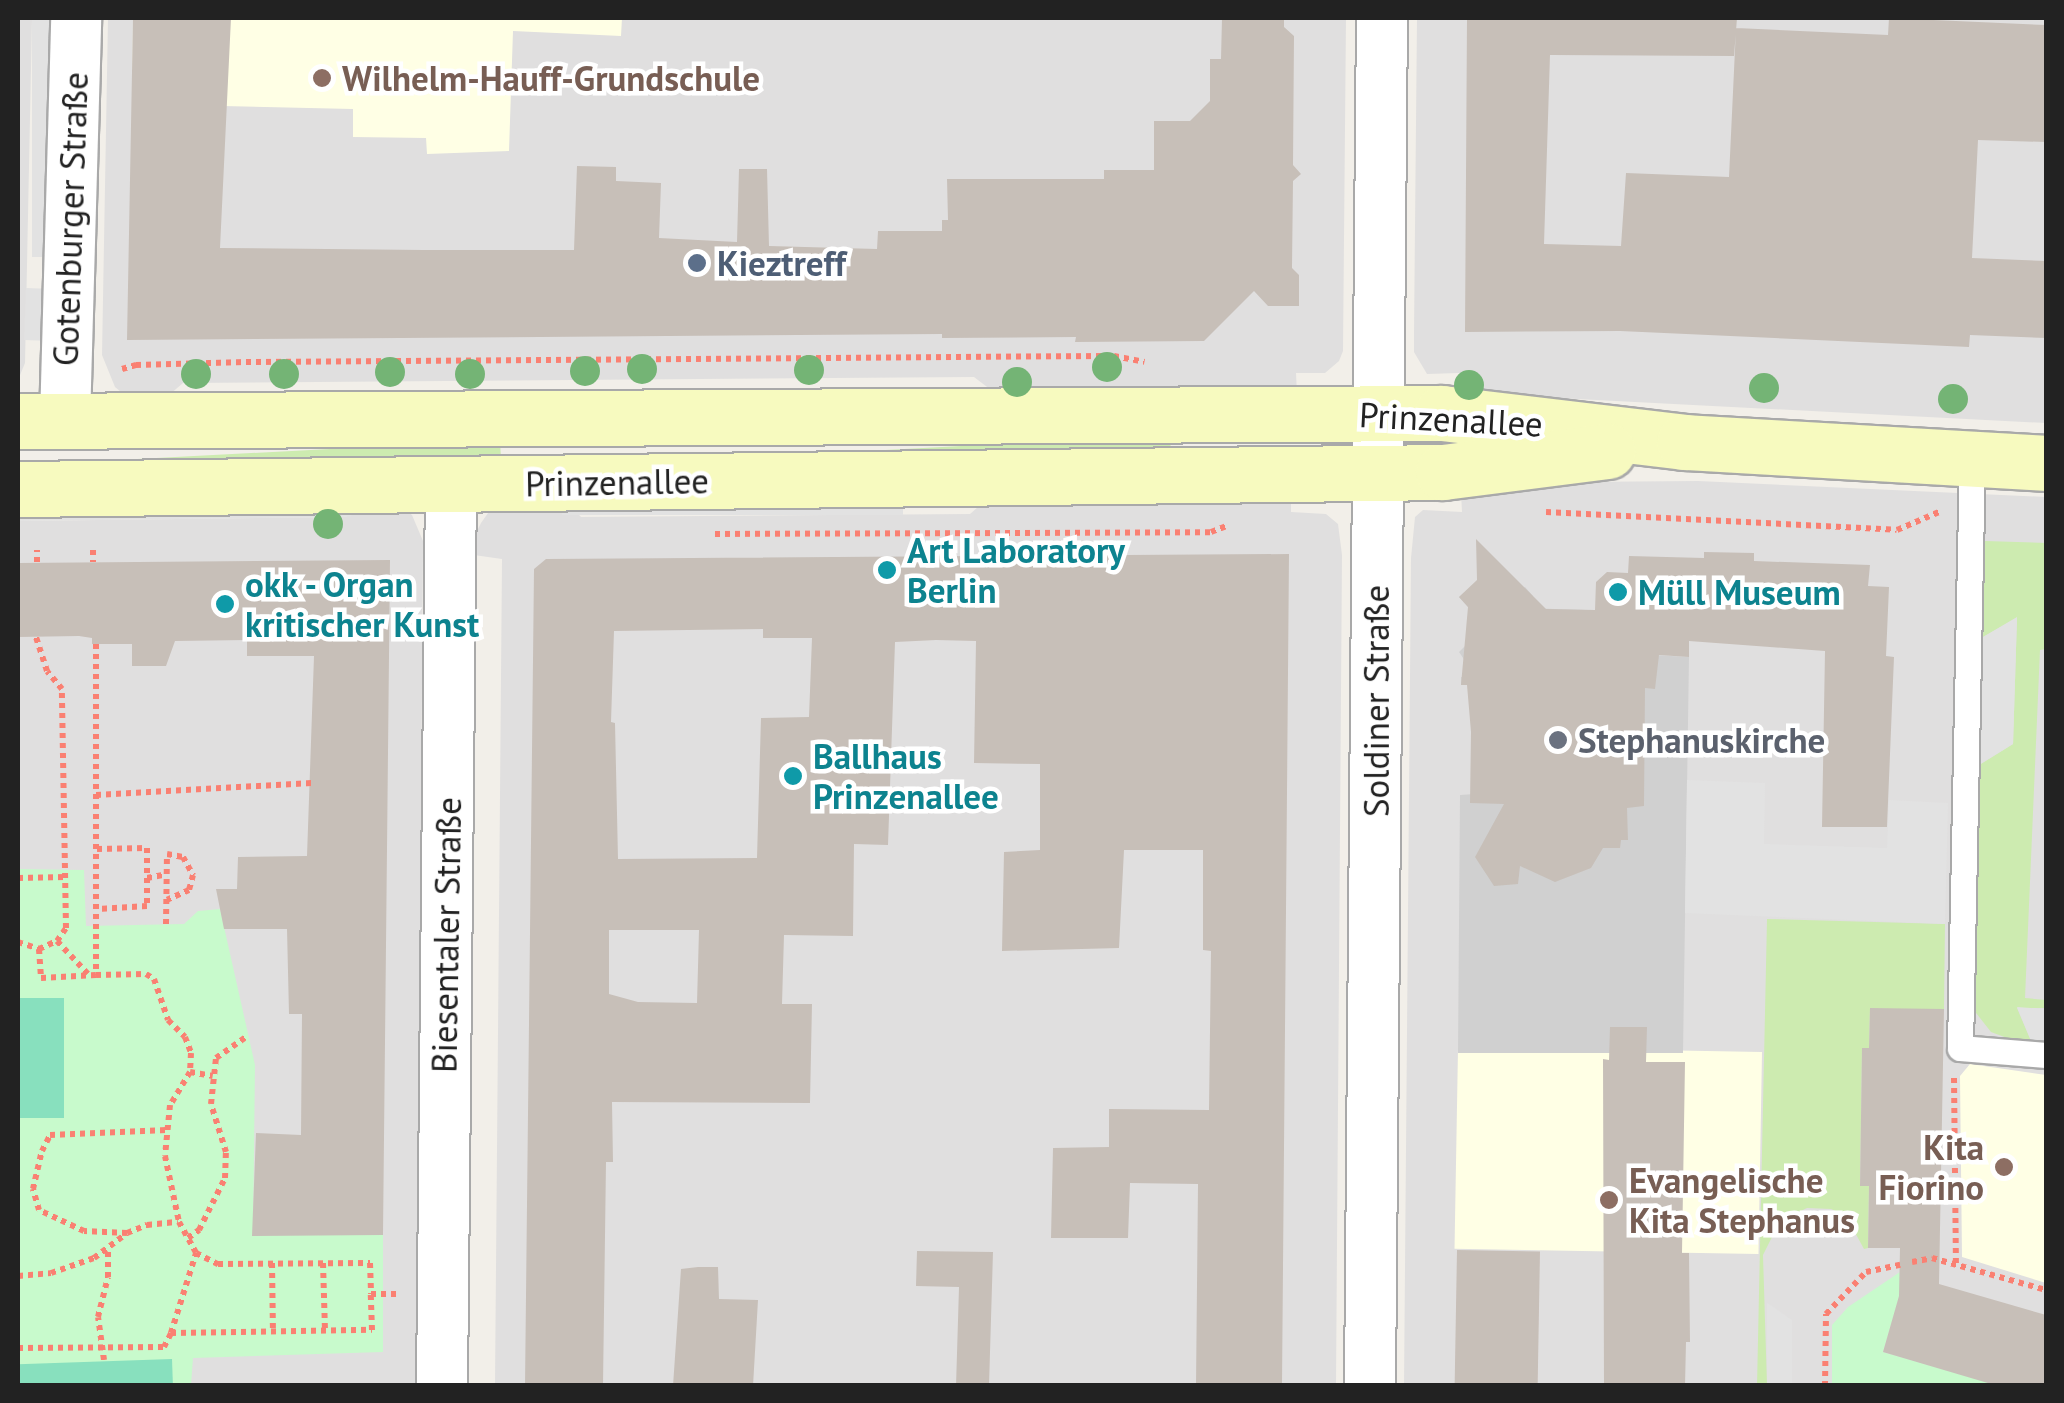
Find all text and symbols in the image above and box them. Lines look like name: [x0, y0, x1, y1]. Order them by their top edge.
place label: Wilhelm-Hauff-Grundschule: [342, 57, 760, 99]
marker: Wilhelm-Hauff-Grundschule: [311, 67, 333, 89]
street label: Gotenburger Straße: [44, 71, 96, 367]
place label: Kieztreff: [717, 242, 846, 284]
marker: Kieztreff: [686, 252, 708, 274]
street label: Prinzenallee: [1358, 393, 1544, 445]
street label: Prinzenallee: [525, 459, 709, 505]
place label: Art Laboratory Berlin: [907, 529, 1125, 611]
marker: Art Laboratory Berlin: [876, 559, 898, 581]
place label: okk - Organ kritischer Kunst: [245, 563, 479, 645]
place label: Müll Museum: [1638, 571, 1841, 613]
marker: Müll Museum: [1607, 581, 1629, 603]
street label: Soldiner Straße: [1355, 585, 1397, 817]
marker: okk - Organ kritischer Kunst: [214, 593, 236, 615]
place label: Stephanuskirche: [1578, 719, 1825, 761]
marker: Stephanuskirche: [1547, 729, 1569, 751]
place label: Ballhaus Prinzenallee: [813, 735, 999, 817]
marker: Ballhaus Prinzenallee: [782, 765, 804, 787]
street label: Biesentaler Straße: [423, 797, 469, 1073]
place label: Kita Fiorino: [1878, 1126, 1984, 1208]
marker: Kita Fiorino: [1993, 1156, 2015, 1178]
place label: Evangelische Kita Stephanus: [1629, 1159, 1855, 1241]
marker: Evangelische Kita Stephanus: [1598, 1189, 1620, 1211]

